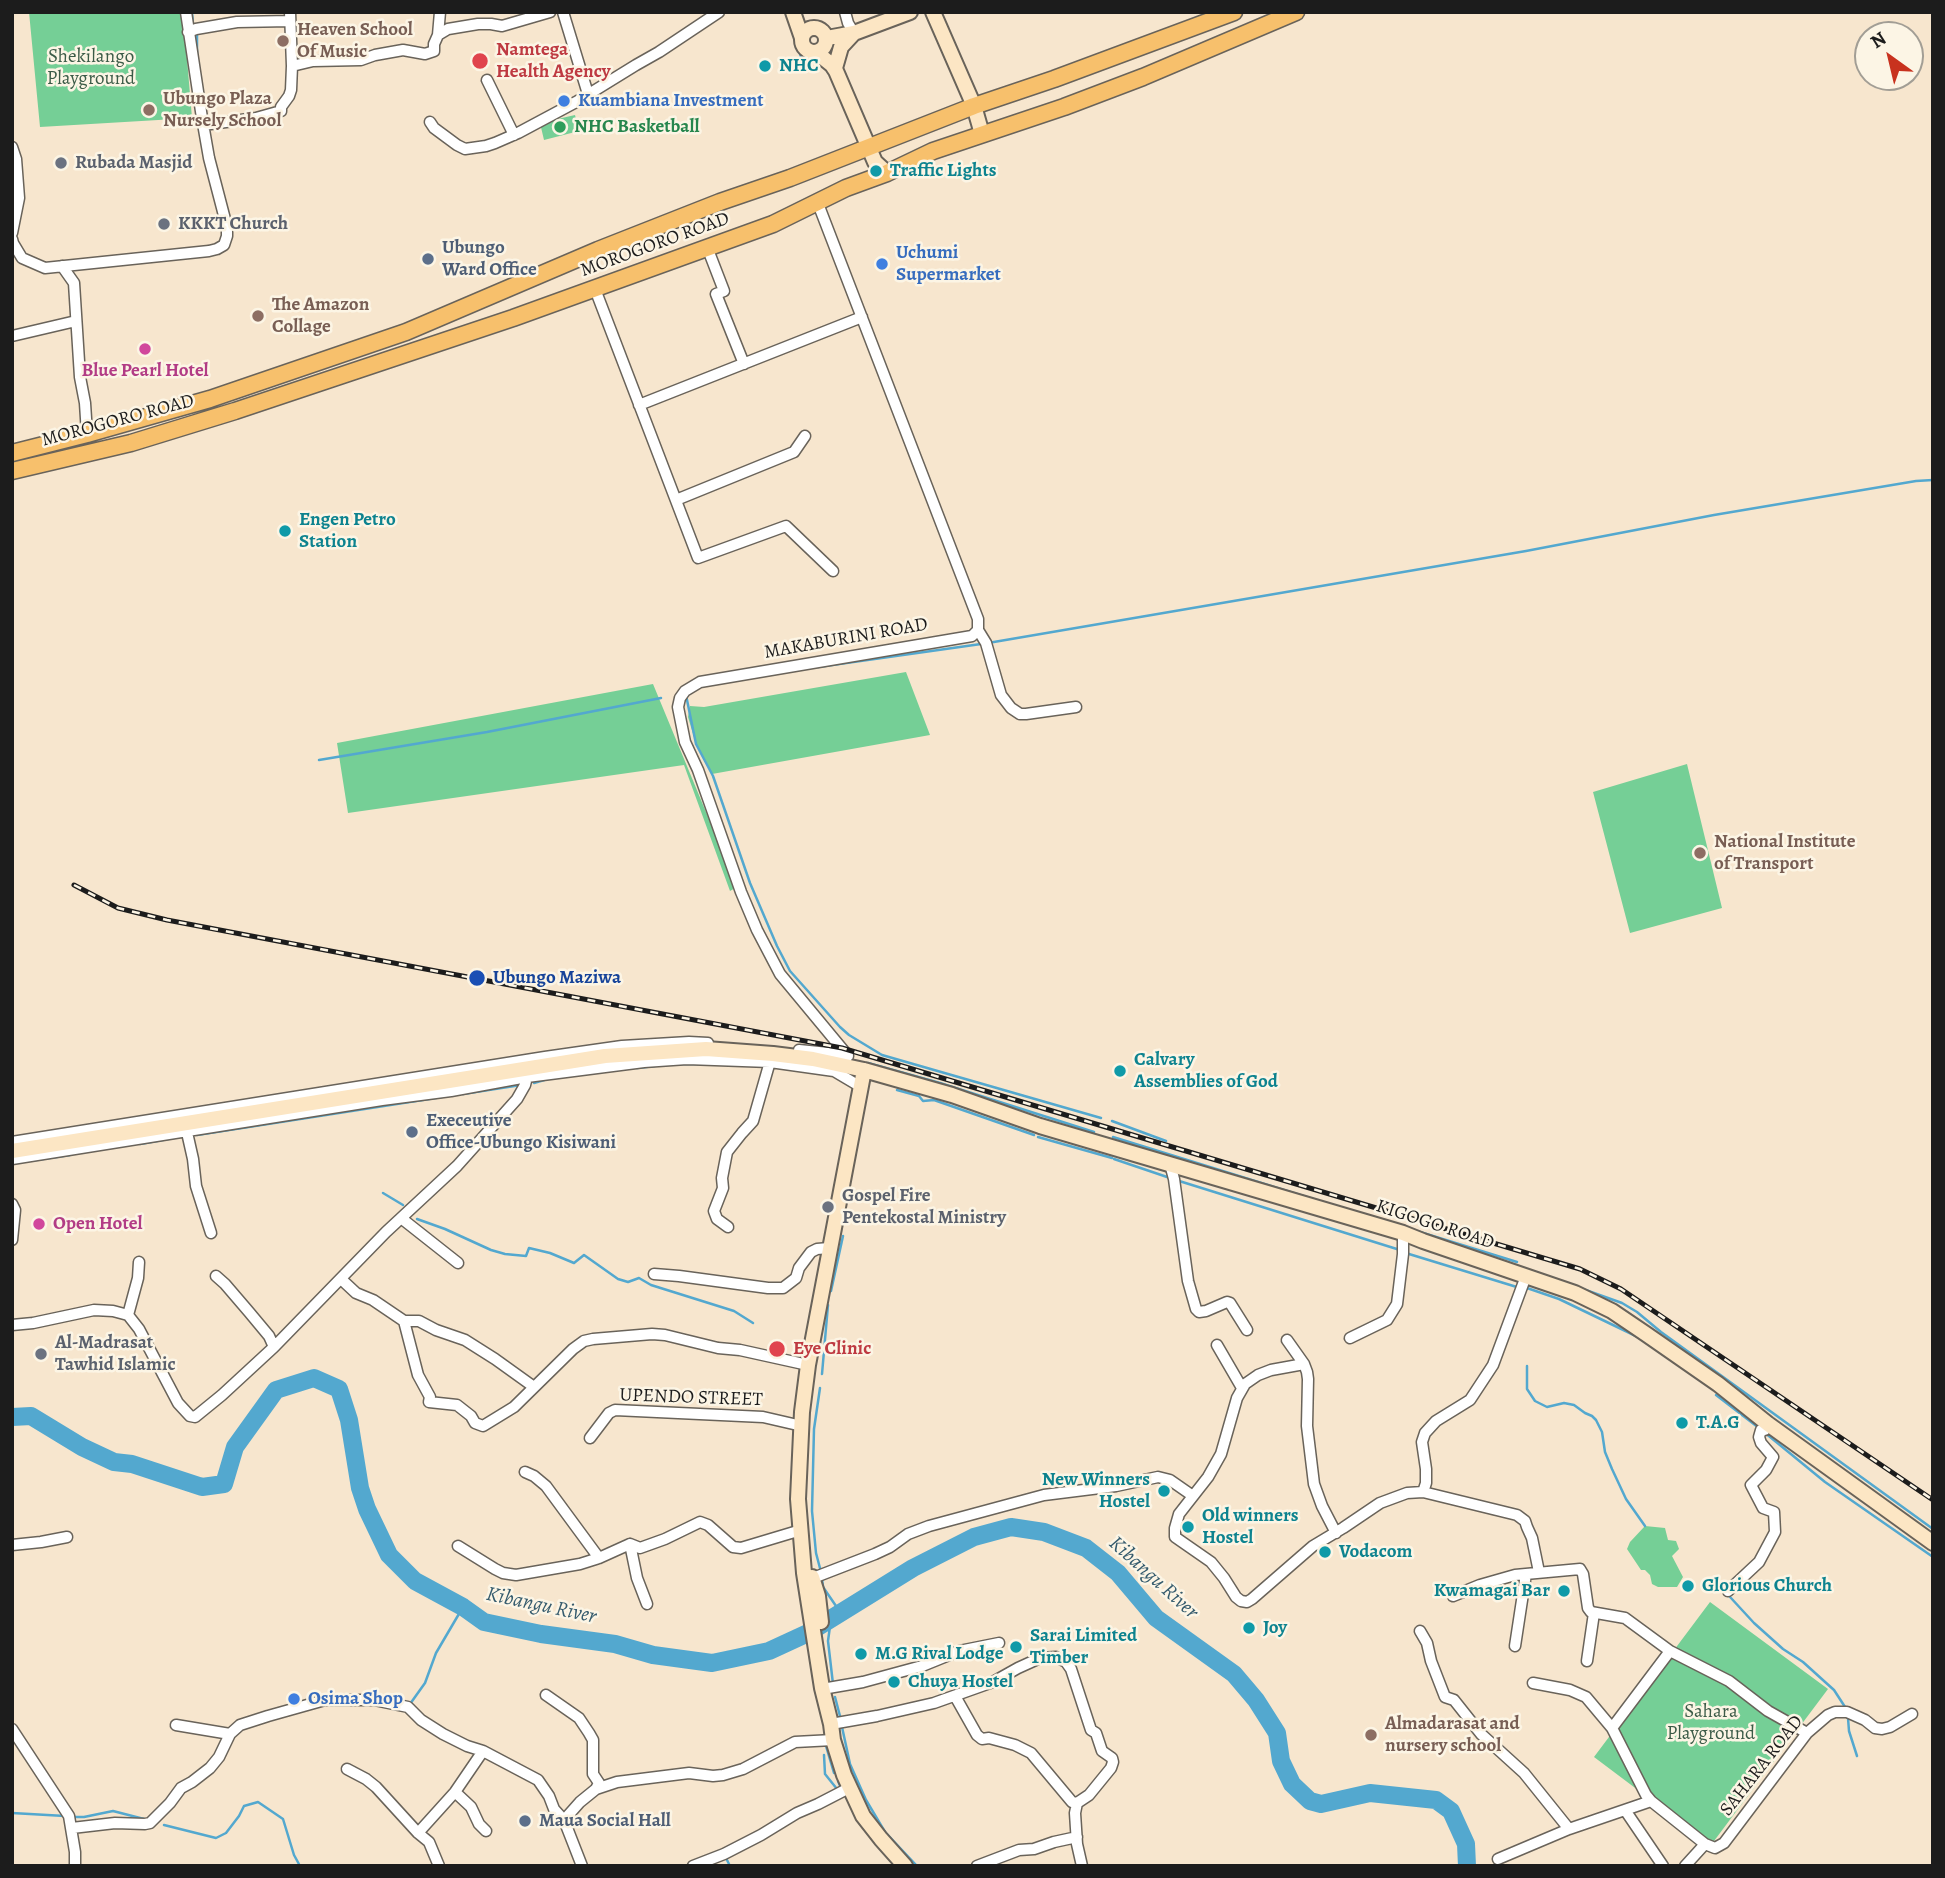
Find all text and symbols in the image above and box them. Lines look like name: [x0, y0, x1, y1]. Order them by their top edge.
place label: Heaven School Of Music: [297, 19, 413, 63]
north arrow: [1854, 21, 1924, 91]
text: N: [1865, 26, 1891, 55]
marker: Heaven School Of Music: [275, 33, 291, 49]
place label: Namtega Health Agency: [496, 39, 611, 83]
park label: Shekilango Playground: [47, 46, 135, 90]
marker: Namtega Health Agency: [470, 51, 490, 71]
place label: NHC: [779, 55, 819, 77]
marker: NHC: [757, 58, 773, 74]
place label: Ubungo Plaza Nursely School: [163, 88, 281, 132]
place label: Kuambiana Investment: [578, 90, 764, 112]
marker: Kuambiana Investment: [556, 93, 572, 109]
marker: Ubungo Plaza Nursely School: [141, 102, 157, 118]
place label: NHC Basketball: [574, 116, 699, 138]
marker: NHC Basketball: [552, 119, 568, 135]
place label: Rubada Masjid: [75, 152, 193, 174]
marker: Rubada Masjid: [53, 155, 69, 171]
place label: Traffic Lights: [890, 160, 996, 182]
marker: Traffic Lights: [868, 163, 884, 179]
street label: MOROGORO ROAD: [578, 208, 732, 282]
place label: KKKT Church: [178, 213, 288, 235]
marker: KKKT Church: [156, 216, 172, 232]
place label: Ubungo Ward Office: [442, 237, 537, 281]
place label: Uchumi Supermarket: [896, 242, 1001, 286]
marker: Ubungo Ward Office: [420, 251, 436, 267]
marker: Uchumi Supermarket: [874, 256, 890, 272]
place label: The Amazon Collage: [272, 294, 369, 338]
marker: The Amazon Collage: [250, 308, 266, 324]
marker: Blue Pearl Hotel: [137, 341, 153, 357]
place label: Blue Pearl Hotel: [81, 360, 209, 382]
street label: MOROGORO ROAD: [39, 390, 197, 452]
place label: Engen Petro Station: [299, 509, 396, 553]
marker: Engen Petro Station: [277, 523, 293, 539]
street label: MAKABURINI ROAD: [762, 613, 930, 665]
place label: National Institute of Transport: [1714, 831, 1855, 875]
marker: National Institute of Transport: [1692, 845, 1708, 861]
place label: Ubungo Maziwa: [493, 967, 621, 989]
marker: Ubungo Maziwa: [467, 968, 487, 988]
place label: Calvary Assemblies of God: [1134, 1049, 1278, 1093]
marker: Calvary Assemblies of God: [1112, 1063, 1128, 1079]
place label: Execeutive Office-Ubungo Kisiwani: [426, 1110, 616, 1154]
marker: Execeutive Office-Ubungo Kisiwani: [404, 1124, 420, 1140]
place label: Gospel Fire Pentekostal Ministry: [842, 1185, 1006, 1229]
street label: KIGOGO ROAD: [1373, 1195, 1497, 1255]
marker: Gospel Fire Pentekostal Ministry: [820, 1199, 836, 1215]
place label: Open Hotel: [53, 1213, 142, 1235]
marker: Open Hotel: [31, 1216, 47, 1232]
place label: Al-Madrasat Tawhid Islamic: [55, 1332, 176, 1376]
place label: Eye Clinic: [793, 1338, 871, 1360]
marker: Eye Clinic: [767, 1339, 787, 1359]
marker: Al-Madrasat Tawhid Islamic: [33, 1346, 49, 1362]
street label: UPENDO STREET: [619, 1384, 763, 1412]
place label: T.A.G: [1696, 1412, 1740, 1434]
marker: T.A.G: [1674, 1415, 1690, 1431]
place label: New Winners Hostel: [1042, 1469, 1150, 1513]
marker: New Winners Hostel: [1156, 1483, 1172, 1499]
place label: Old winners Hostel: [1202, 1505, 1299, 1549]
marker: Old winners Hostel: [1180, 1519, 1196, 1535]
water label: Kibangu River: [1103, 1531, 1203, 1625]
place label: Vodacom: [1339, 1541, 1412, 1563]
marker: Vodacom: [1317, 1544, 1333, 1560]
place label: Glorious Church: [1702, 1575, 1832, 1597]
marker: Glorious Church: [1680, 1578, 1696, 1594]
place label: Kwamagai Bar: [1434, 1580, 1550, 1602]
water label: Kibangu River: [484, 1582, 598, 1630]
marker: Kwamagai Bar: [1556, 1583, 1572, 1599]
place label: Joy: [1263, 1617, 1287, 1639]
marker: Joy: [1241, 1620, 1257, 1636]
place label: Sarai Limited Timber: [1030, 1625, 1137, 1669]
marker: Sarai Limited Timber: [1008, 1639, 1024, 1655]
place label: M.G Rival Lodge: [875, 1643, 1003, 1665]
marker: M.G Rival Lodge: [853, 1646, 869, 1662]
place label: Chuya Hostel: [908, 1671, 1013, 1693]
marker: Chuya Hostel: [886, 1674, 902, 1690]
place label: Osima Shop: [308, 1688, 403, 1710]
marker: Osima Shop: [286, 1691, 302, 1707]
park label: Sahara Playground: [1667, 1701, 1755, 1745]
street label: SAHARA ROAD: [1716, 1711, 1808, 1821]
place label: Almadarasat and nursery school: [1385, 1713, 1520, 1757]
marker: Almadarasat and nursery school: [1363, 1727, 1379, 1743]
place label: Maua Social Hall: [539, 1810, 671, 1832]
marker: Maua Social Hall: [517, 1813, 533, 1829]

